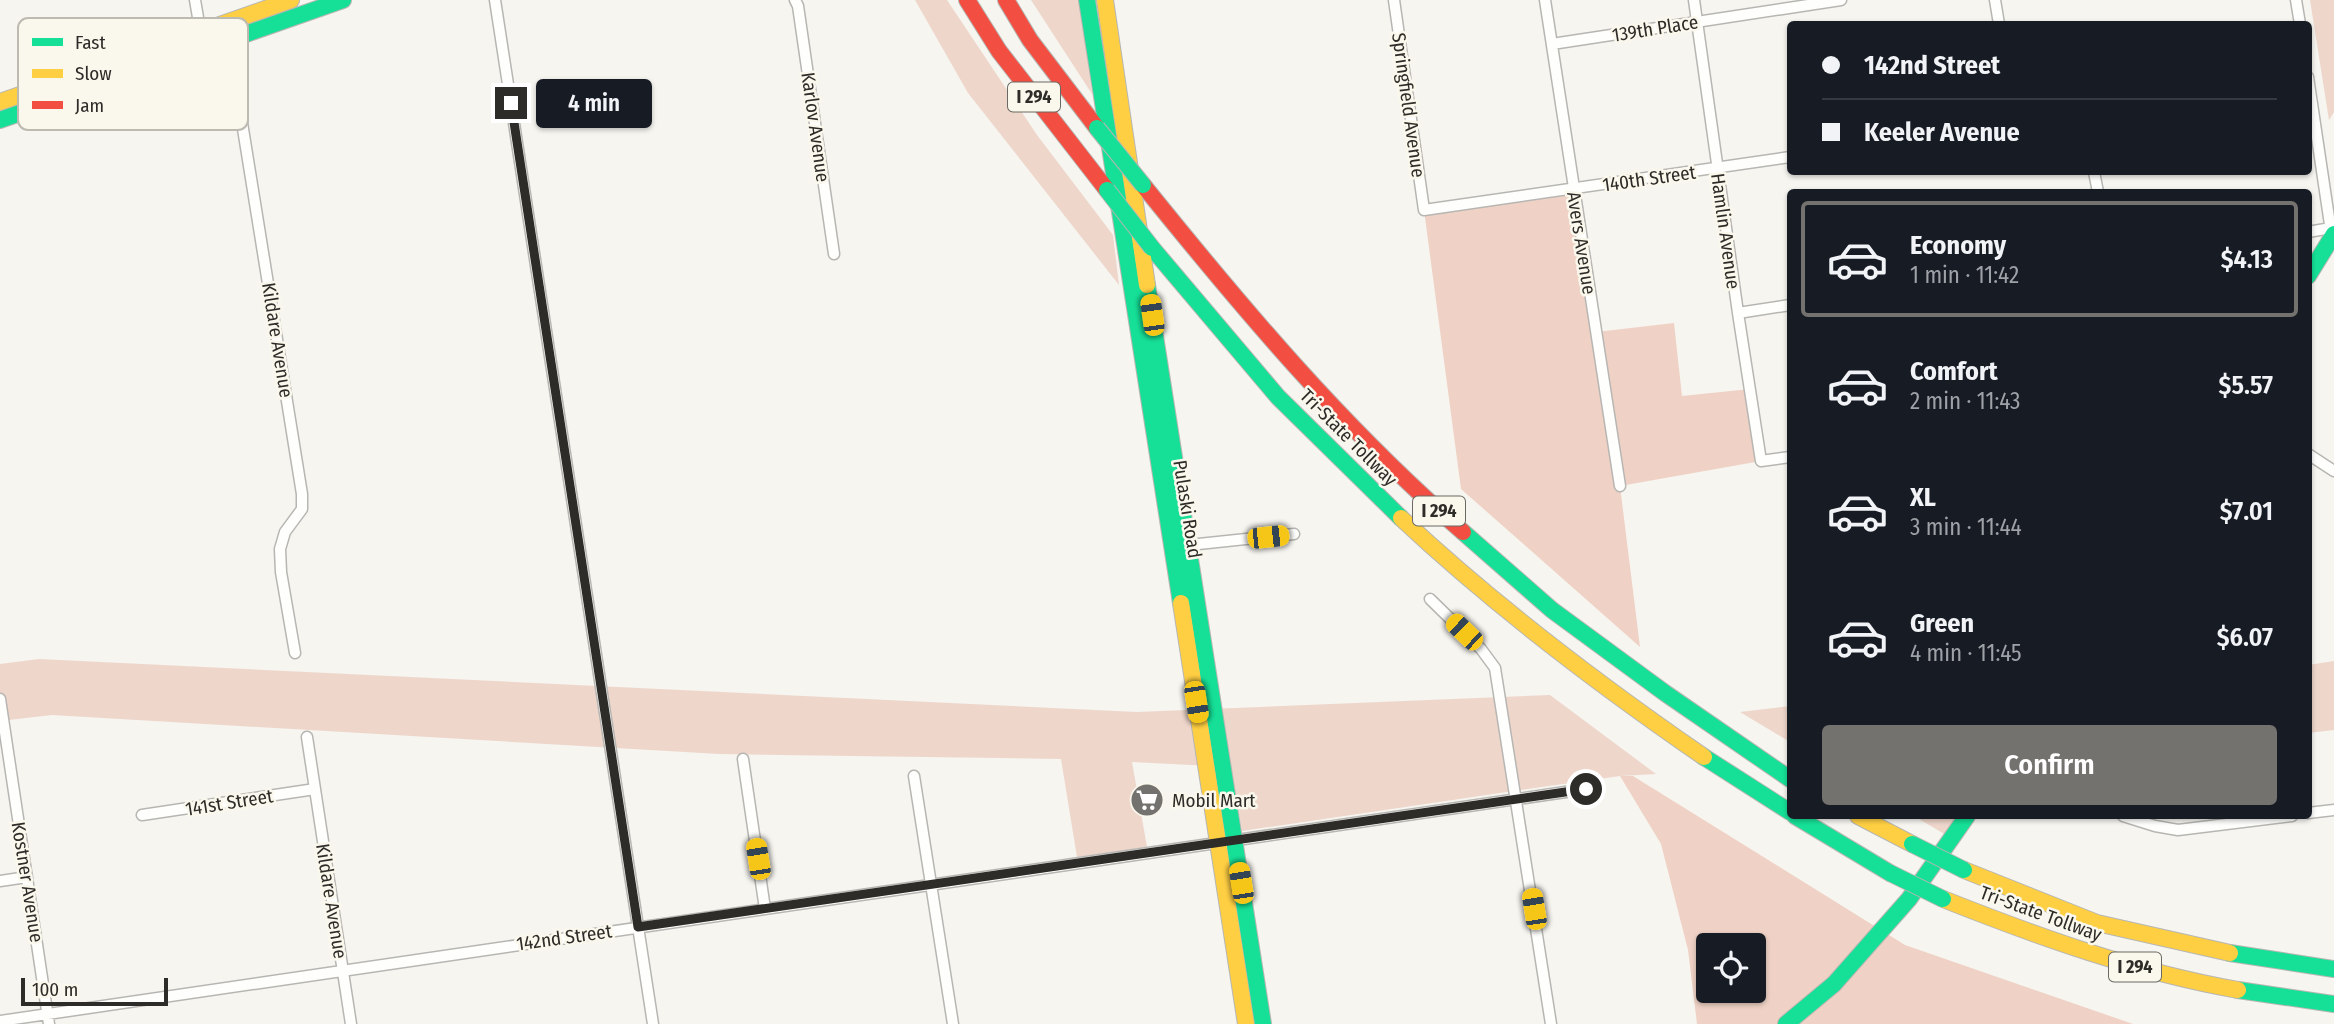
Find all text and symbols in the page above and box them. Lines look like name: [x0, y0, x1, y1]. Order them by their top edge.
street label: 139th Place: [1610, 10, 1700, 47]
legend: [18, 18, 248, 130]
text: Fast: [75, 31, 106, 54]
street label: Springfield Avenue: [1387, 31, 1430, 179]
text: 142nd Street: [1864, 50, 2000, 81]
text: Slow: [75, 62, 112, 85]
street label: Karlov Avenue: [796, 71, 835, 183]
callout: 4 min: [536, 78, 651, 128]
road number: I 294: [1008, 82, 1060, 112]
route end: [495, 87, 527, 119]
text: 4 min: [568, 89, 620, 117]
text: Jam: [75, 94, 104, 117]
text: Keeler Avenue: [1864, 117, 2020, 148]
street label: 140th Street: [1601, 160, 1698, 196]
street label: Hamlin Avenue: [1706, 172, 1745, 291]
street label: Avers Avenue: [1562, 190, 1601, 296]
icon: car: [1826, 228, 1889, 291]
text: Economy: [1910, 230, 2006, 261]
text: $4.13: [2221, 244, 2273, 275]
text: 1 min · 11:42: [1910, 261, 2019, 289]
street label: Kildare Avenue: [257, 281, 298, 399]
car: [1139, 293, 1166, 337]
icon: car: [1826, 354, 1889, 417]
text: Comfort: [1910, 356, 1998, 387]
text: $5.57: [2219, 370, 2273, 401]
street label: Tri-State Tollway: [1295, 384, 1402, 491]
text: 2 min · 11:43: [1910, 387, 2020, 415]
street label: Pulaski Road: [1168, 458, 1207, 560]
icon: car: [1826, 480, 1889, 543]
text: XL: [1910, 482, 1936, 513]
road number: I 294: [1413, 496, 1465, 526]
text: $7.01: [2220, 496, 2273, 527]
text: 3 min · 11:44: [1910, 513, 2022, 541]
car: [1247, 524, 1290, 550]
icon: car: [1826, 606, 1889, 669]
text: Green: [1910, 608, 1974, 639]
car: [1442, 610, 1487, 654]
text: $6.07: [2217, 622, 2273, 653]
text: 4 min · 11:45: [1910, 639, 2022, 667]
car: [1183, 680, 1210, 724]
button: Confirm: [1822, 725, 2277, 805]
route start: [1570, 773, 1602, 805]
supermarket icon: Mobil Mart: [1128, 781, 1166, 819]
street label: 141st Street: [184, 784, 275, 821]
place label: Mobil Mart: [1172, 789, 1256, 812]
street label: Kostner Avenue: [7, 820, 48, 944]
car: [745, 837, 772, 881]
street label: Kildare Avenue: [311, 842, 352, 960]
car: [1228, 861, 1255, 905]
street label: Tri-State Tollway: [1977, 881, 2105, 946]
car: [1521, 887, 1548, 931]
street label: 142nd Street: [515, 919, 614, 956]
map controls: [1696, 933, 1766, 1003]
button: locate: [1696, 933, 1766, 1003]
road number: I 294: [2109, 952, 2161, 982]
scale bar: [21, 975, 168, 1007]
text: 100 m: [32, 978, 78, 1001]

